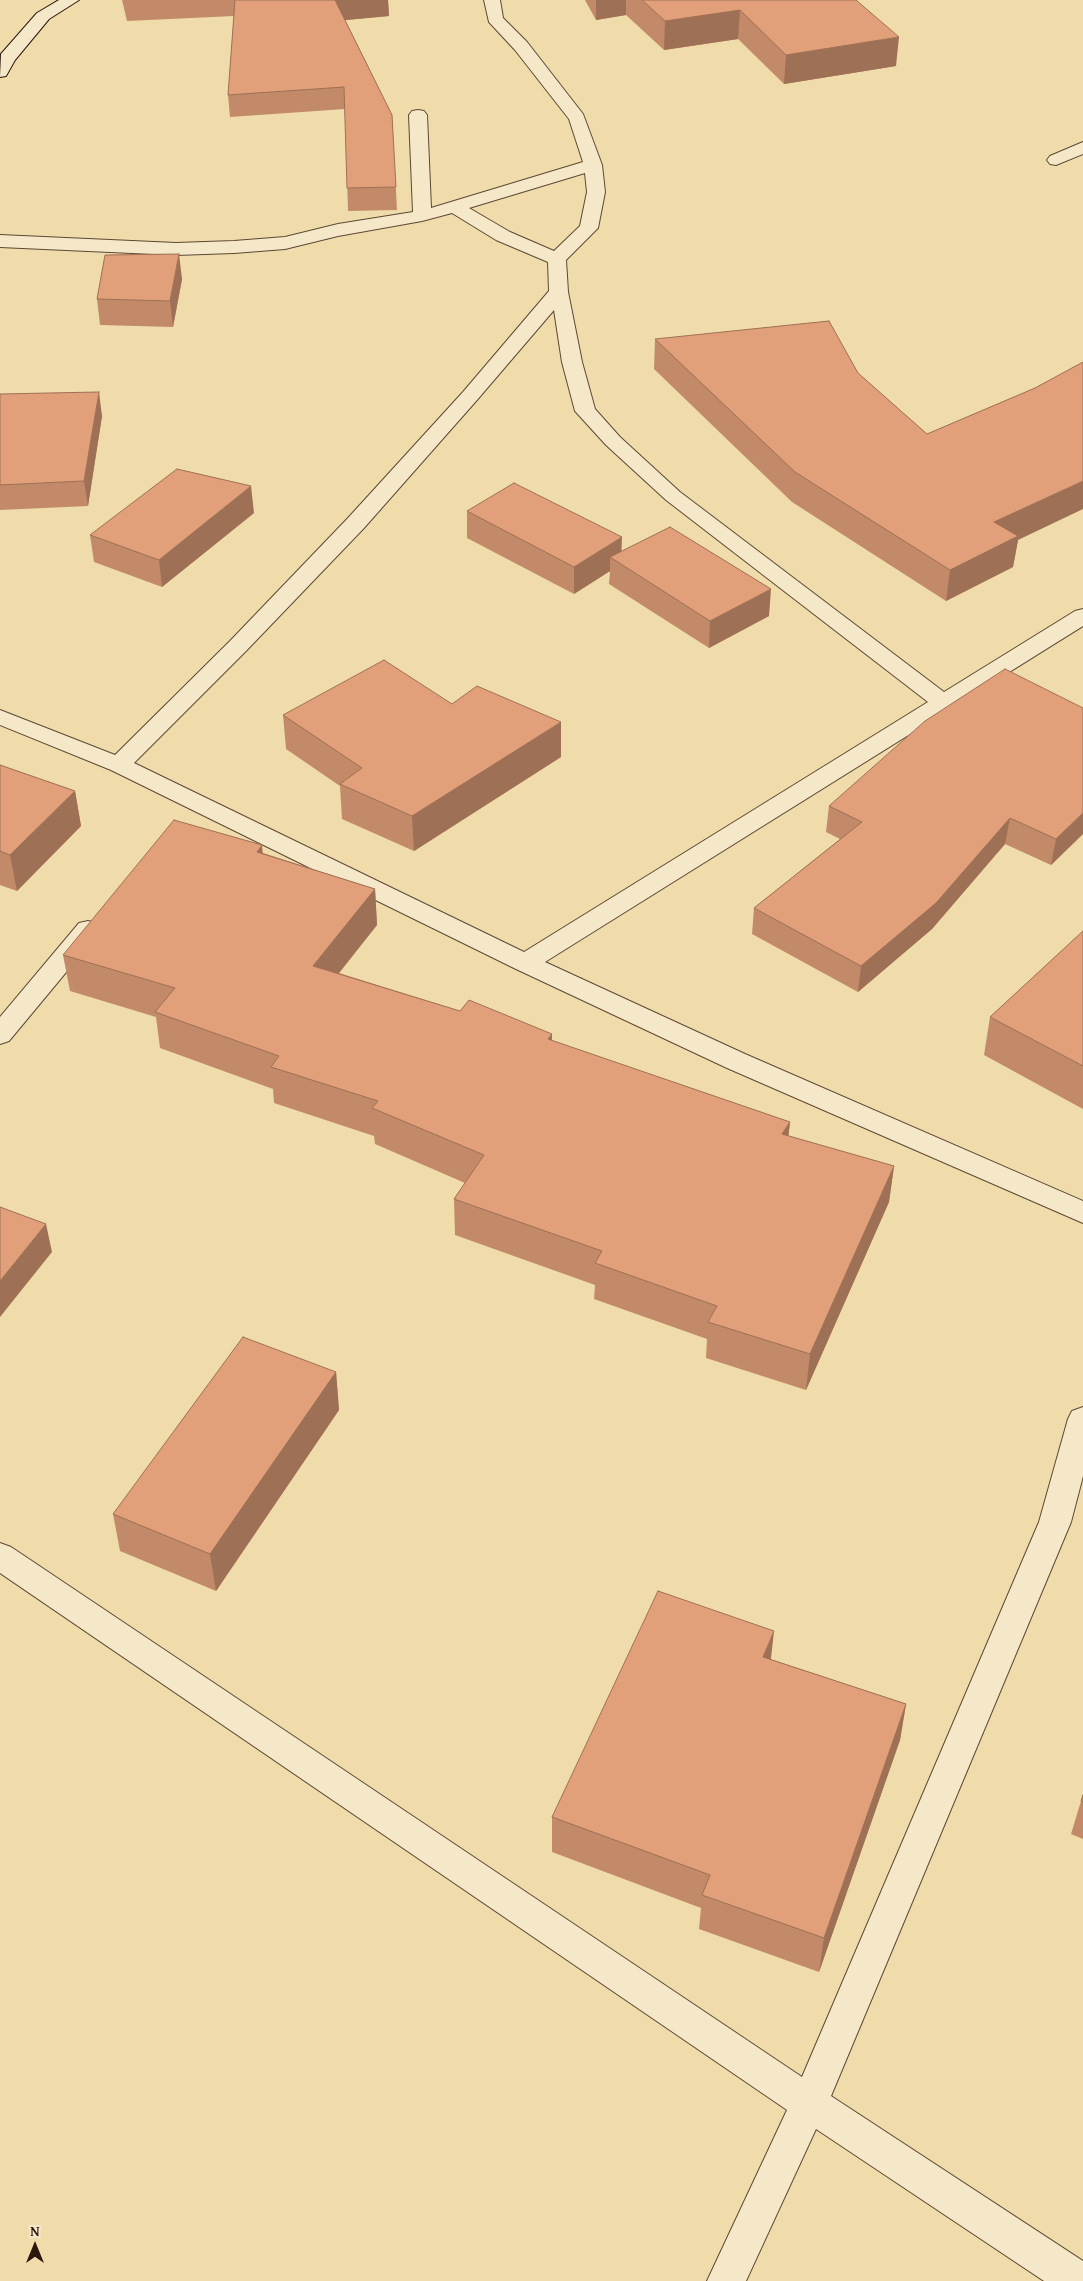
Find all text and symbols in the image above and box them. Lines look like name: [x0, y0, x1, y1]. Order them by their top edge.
north arrow: [10, 2221, 60, 2271]
text: N: [30, 2221, 40, 2241]

